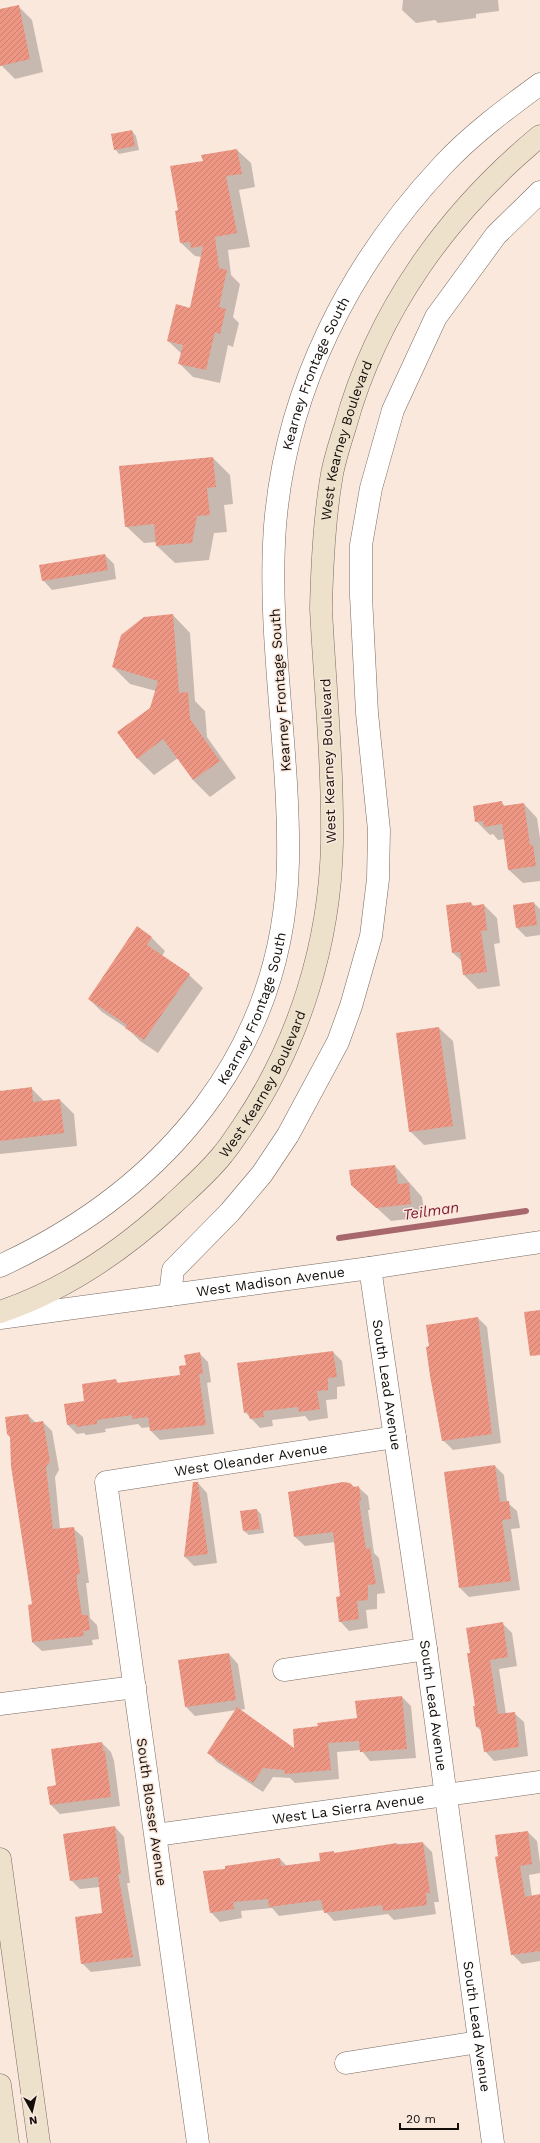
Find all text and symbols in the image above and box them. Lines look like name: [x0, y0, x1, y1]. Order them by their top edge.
street label: Kearney Frontage South: [279, 294, 353, 452]
street label: West Kearney Boulevard: [318, 358, 375, 521]
street label: Kearney Frontage South: [266, 608, 294, 772]
street label: West Kearney Boulevard: [317, 678, 339, 844]
street label: Kearney Frontage South: [214, 931, 289, 1088]
street label: West Kearney Boulevard: [216, 1008, 308, 1161]
water label: Teilman: [402, 1198, 460, 1224]
street label: West Madison Avenue: [195, 1263, 346, 1299]
street label: South Lead Avenue: [370, 1318, 405, 1451]
street label: West Oleander Avenue: [173, 1440, 328, 1479]
street label: South Lead Avenue: [417, 1639, 450, 1772]
street label: South Blosser Avenue: [134, 1737, 170, 1887]
street label: West La Sierra Avenue: [271, 1790, 425, 1827]
street label: South Lead Avenue: [460, 1960, 494, 2093]
north arrow: [12, 2091, 52, 2131]
scale bar: [400, 2105, 458, 2131]
text: 20 m: [406, 2112, 436, 2126]
text: N: [28, 2113, 38, 2127]

